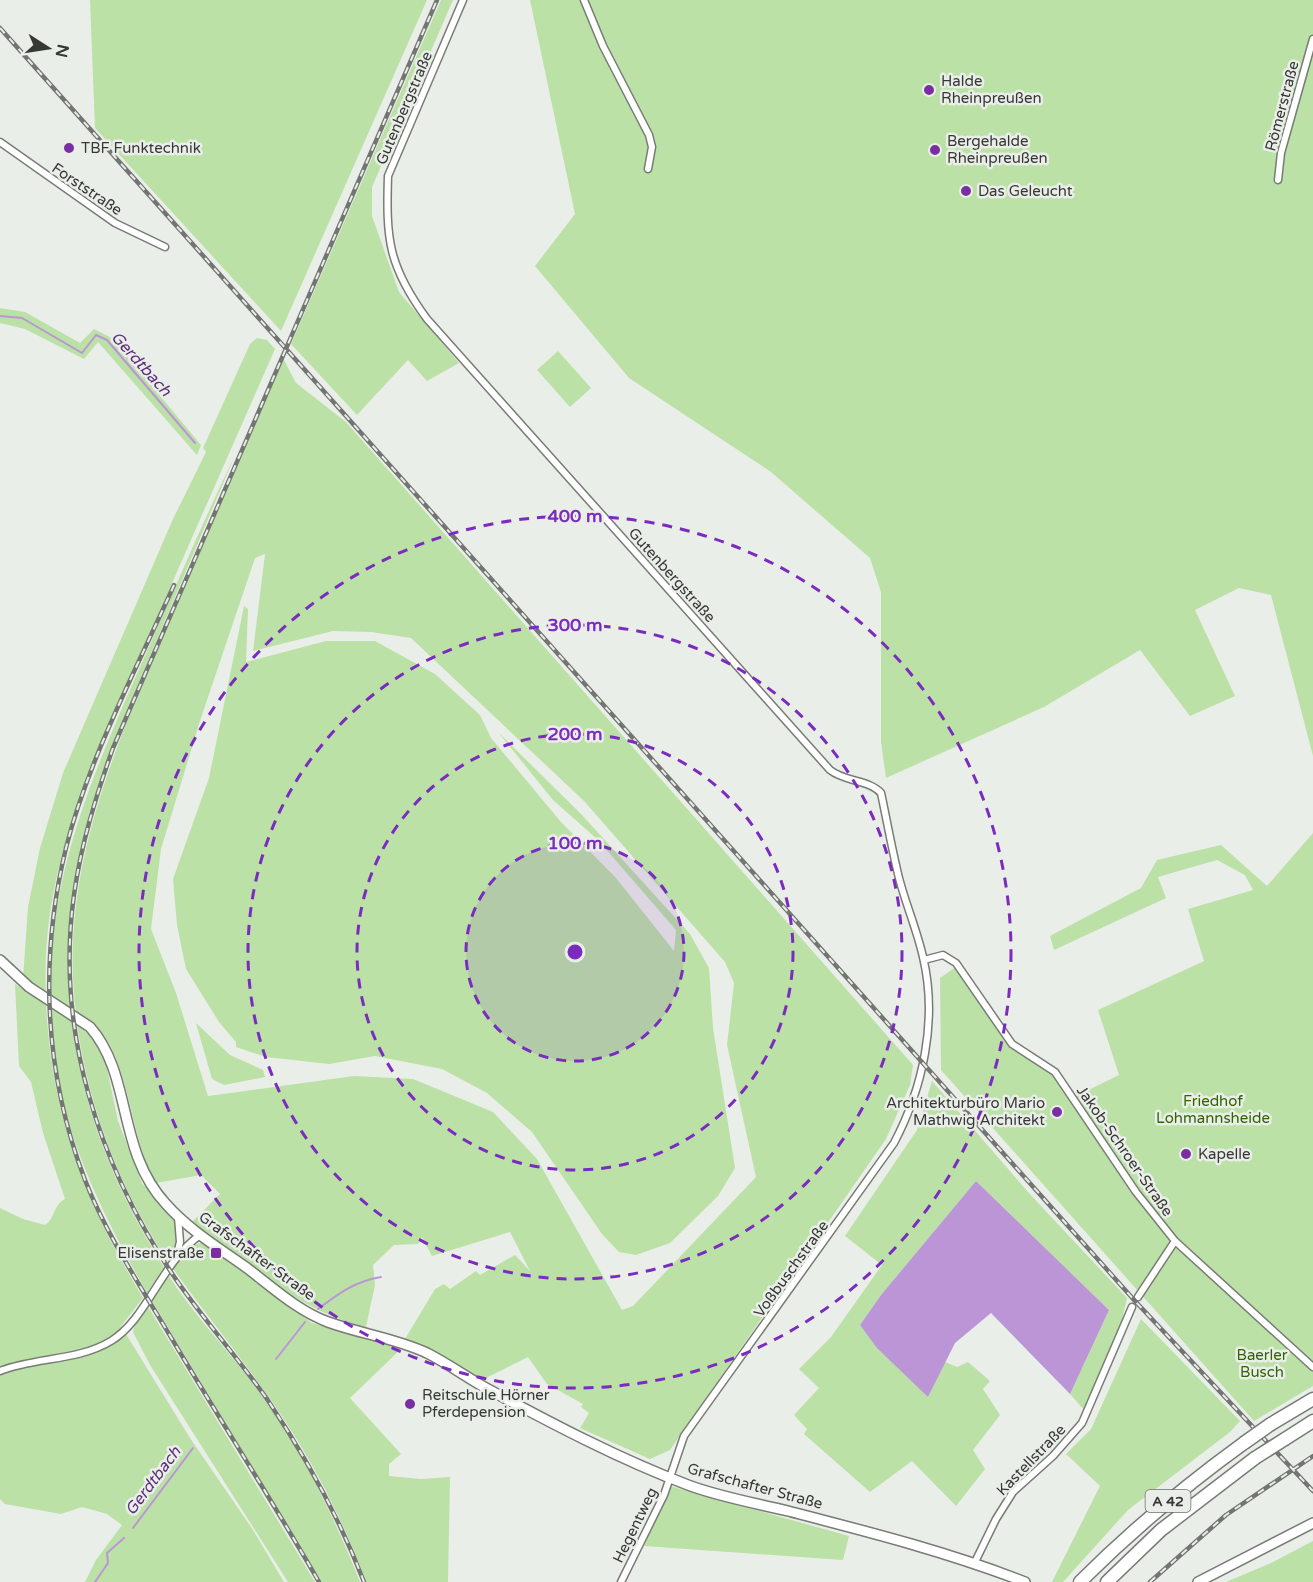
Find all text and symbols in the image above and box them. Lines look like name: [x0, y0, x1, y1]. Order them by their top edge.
north arrow: [18, 18, 78, 78]
text: N: [51, 43, 73, 59]
street label: Gutenbergstraße: [372, 49, 436, 167]
street label: Römerstraße: [1261, 59, 1303, 153]
place label: Halde Rheinpreußen: [941, 72, 1042, 107]
marker: Halde Rheinpreußen: [922, 83, 936, 97]
place label: Bergehalde Rheinpreußen: [947, 132, 1048, 167]
place label: TBF Funktechnik: [81, 139, 201, 157]
marker: TBF Funktechnik: [62, 141, 76, 155]
marker: Bergehalde Rheinpreußen: [928, 143, 942, 157]
street label: Forststraße: [48, 159, 126, 219]
place label: Das Geleucht: [978, 182, 1073, 200]
marker: Das Geleucht: [959, 184, 973, 198]
water label: Gerdtbach: [107, 327, 176, 402]
text: 400 m: [547, 505, 603, 527]
street label: Gutenbergstraße: [625, 524, 719, 626]
text: 300 m: [547, 614, 603, 636]
text: 200 m: [547, 723, 603, 745]
text: 100 m: [547, 832, 603, 854]
centre of rings: [565, 942, 585, 962]
street label: Jakob-Schroer-Straße: [1073, 1082, 1177, 1220]
park label: Friedhof Lohmannsheide: [1156, 1092, 1270, 1127]
place label: Architekturbüro Mario Mathwig Architekt: [886, 1094, 1045, 1129]
marker: Architekturbüro Mario Mathwig Architekt: [1050, 1105, 1064, 1119]
place label: Kapelle: [1198, 1145, 1250, 1163]
marker: Kapelle: [1179, 1147, 1193, 1161]
street label: Grafschafter Straße: [195, 1208, 319, 1304]
street label: Voßbuschstraße: [750, 1217, 832, 1321]
place label: Elisenstraße: [117, 1244, 204, 1262]
marker: Elisenstraße: [209, 1246, 223, 1260]
park label: Baerler Busch: [1236, 1346, 1288, 1381]
place label: Reitschule Hörner Pferdepension: [422, 1386, 550, 1421]
marker: Reitschule Hörner Pferdepension: [403, 1397, 417, 1411]
street label: Kastellstraße: [993, 1421, 1069, 1499]
water label: Gerdtbach: [121, 1442, 186, 1519]
street label: Grafschafter Straße: [685, 1459, 825, 1513]
street label: Hegentweg: [609, 1484, 661, 1566]
road number: A 42: [1146, 1490, 1190, 1512]

